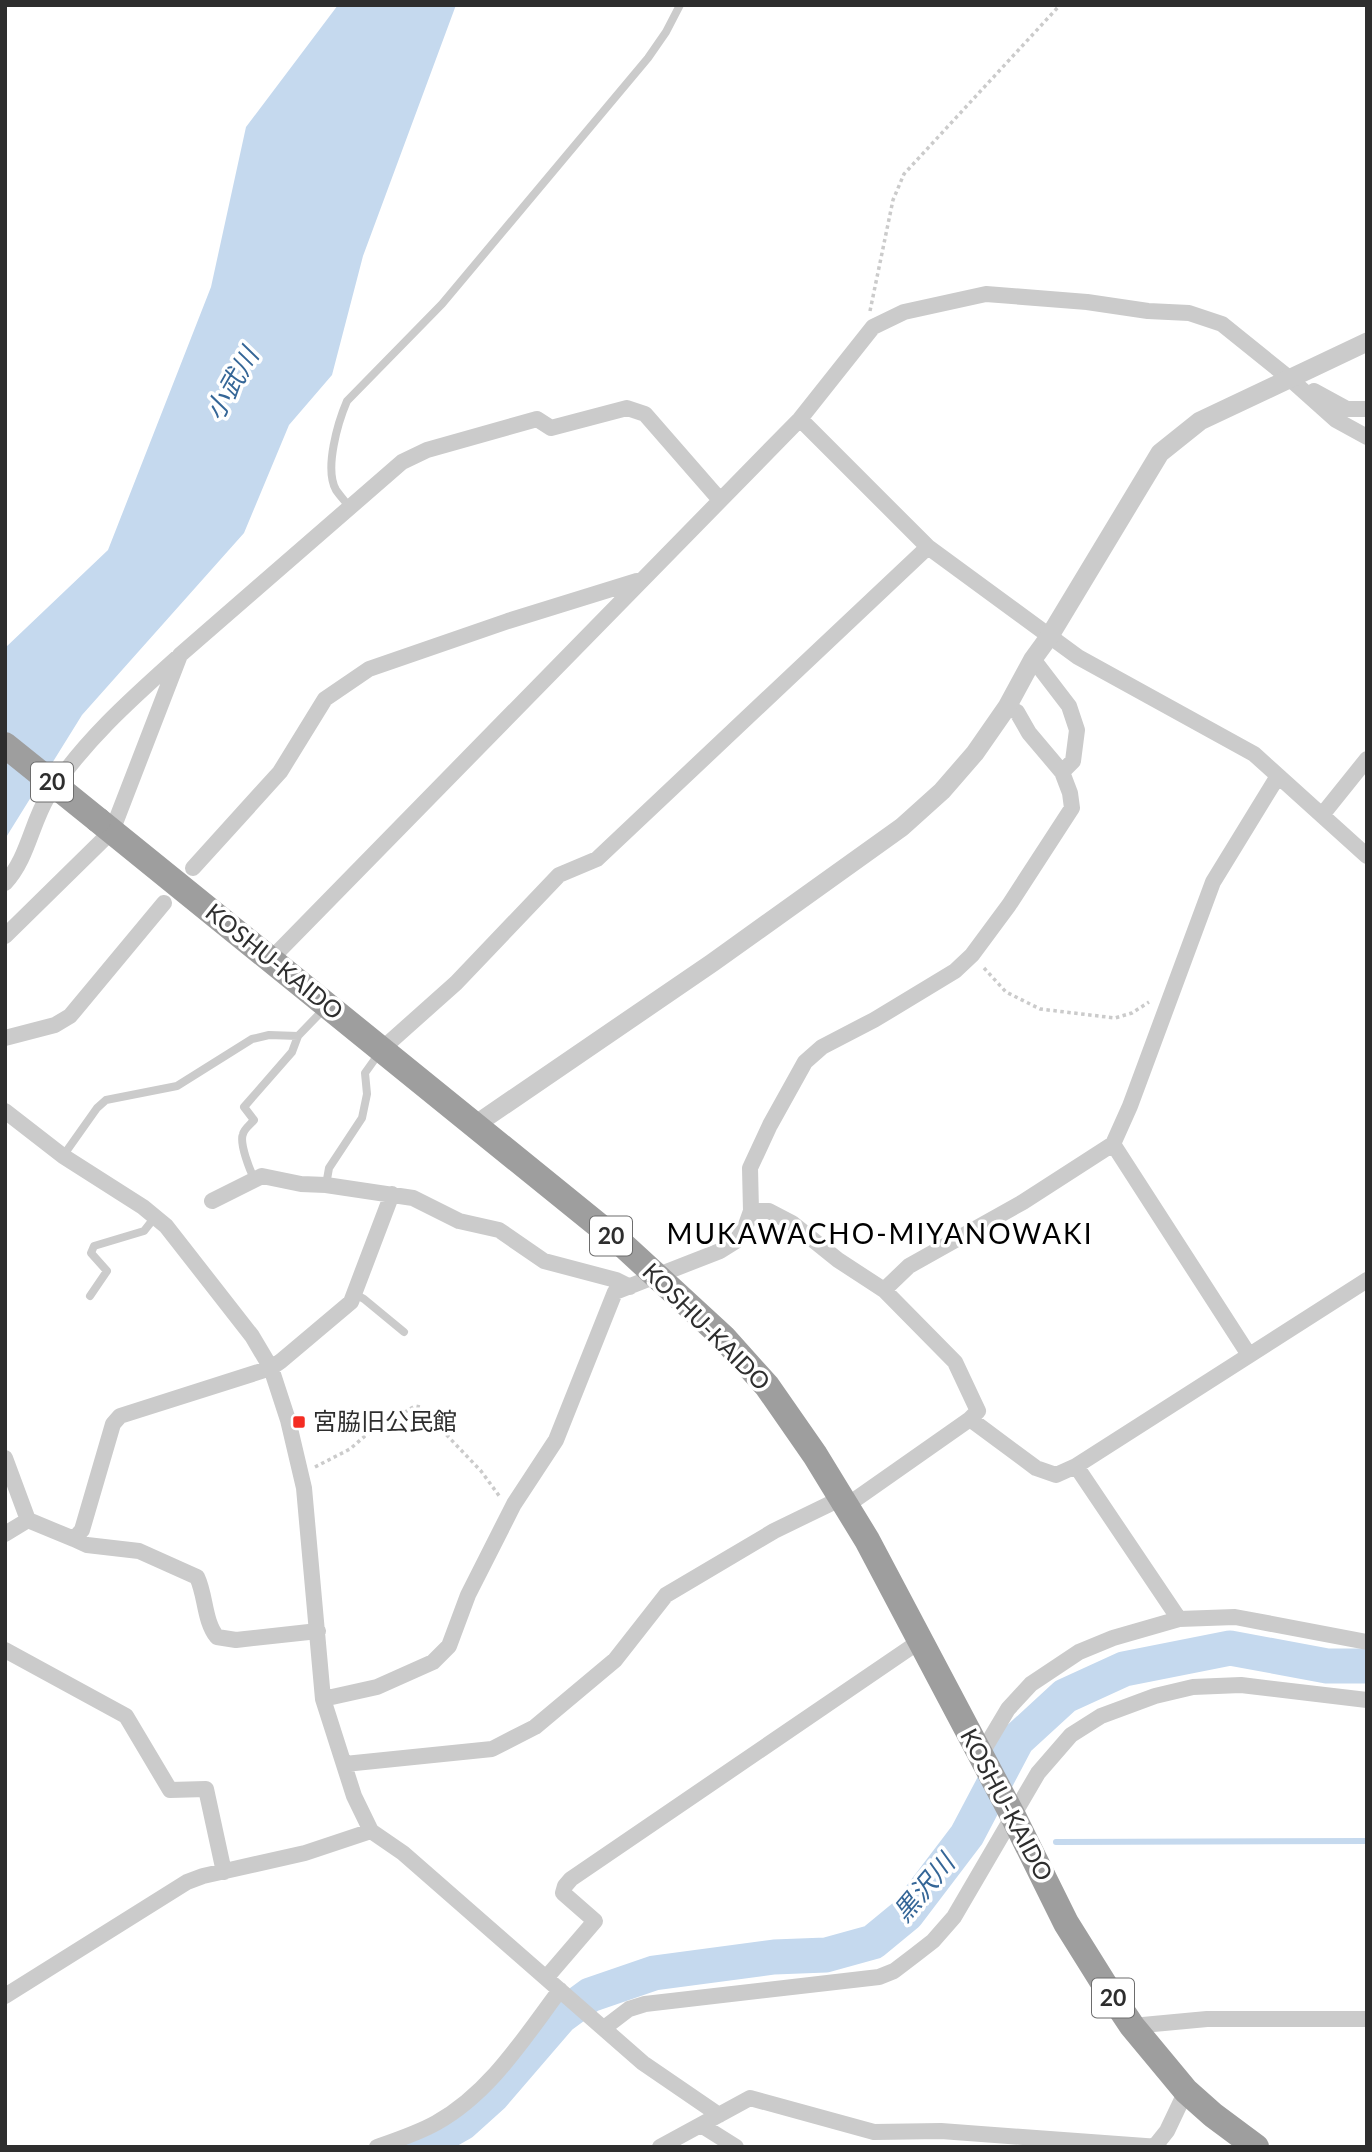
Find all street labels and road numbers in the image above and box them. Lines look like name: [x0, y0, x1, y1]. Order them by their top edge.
road number: 20: [31, 762, 73, 802]
street label: KOSHU-KAIDO: [200, 897, 349, 1025]
road number: 20: [590, 1217, 632, 1256]
street label: KOSHU-KAIDO: [637, 1256, 777, 1396]
street label: KOSHU-KAIDO: [955, 1723, 1060, 1885]
road number: 20: [1092, 1979, 1134, 2018]

